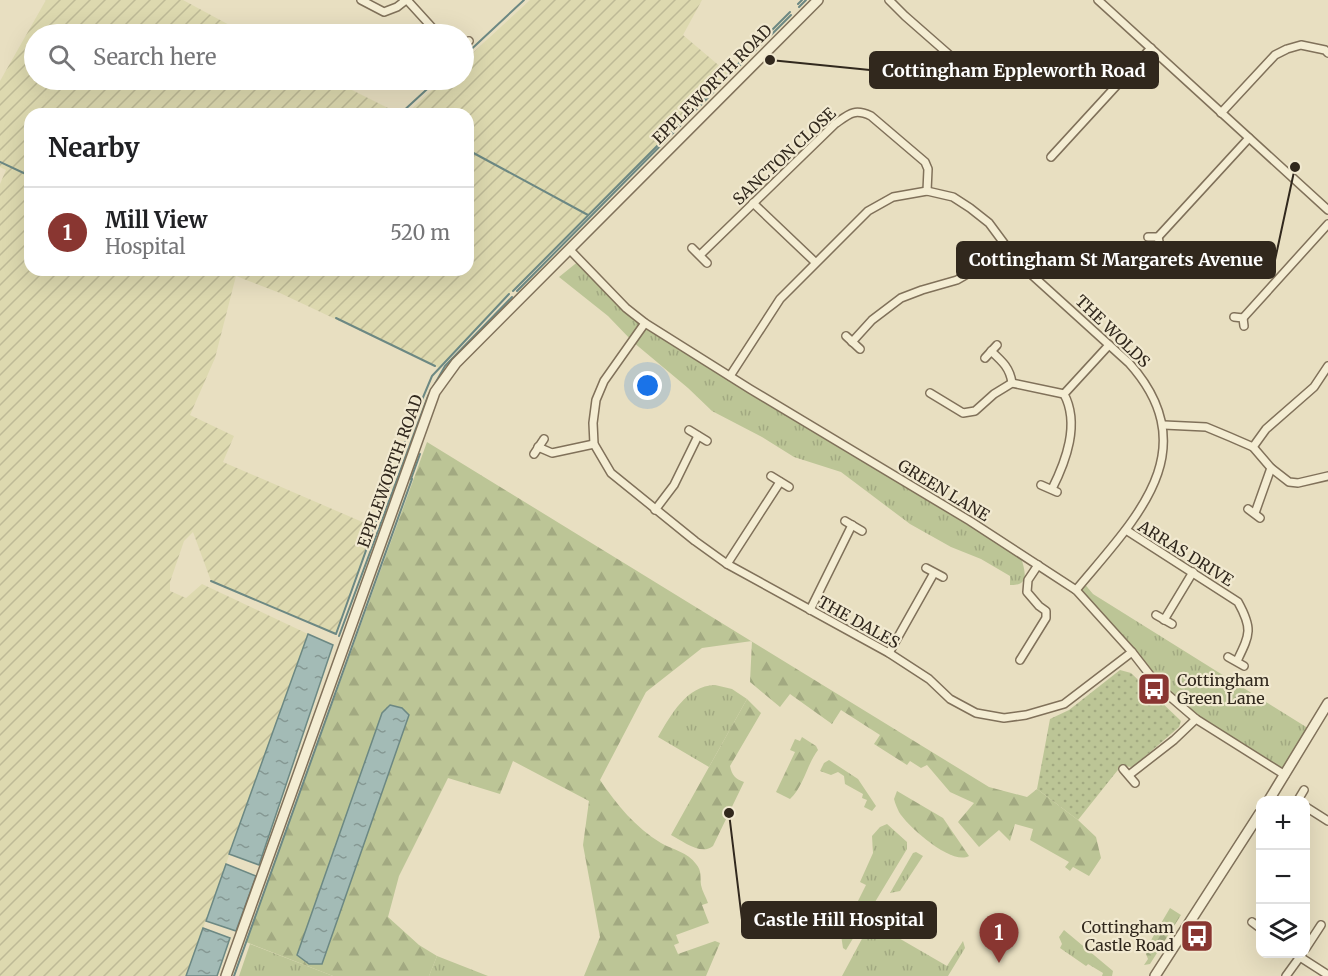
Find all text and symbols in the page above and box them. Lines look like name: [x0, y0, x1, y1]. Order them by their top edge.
street label: EPPLEWORTH ROAD: [648, 20, 776, 148]
search box: [24, 24, 474, 90]
icon: search: [45, 41, 78, 74]
text: Search here: [93, 43, 216, 71]
callout: Cottingham Eppleworth Road: [870, 52, 1158, 88]
text: Cottingham Eppleworth Road: [882, 59, 1146, 82]
street label: SANCTON CLOSE: [728, 102, 840, 209]
text: Nearby: [48, 131, 140, 164]
text: Mill View: [105, 206, 208, 234]
text: 1: [63, 220, 72, 245]
text: 520 m: [390, 220, 450, 245]
text: Hospital: [105, 234, 185, 259]
callout: Cottingham St Margarets Avenue: [957, 242, 1275, 278]
text: Cottingham St Margarets Avenue: [969, 248, 1263, 271]
street label: THE WOLDS: [1071, 290, 1155, 372]
your location: [633, 371, 662, 400]
street label: EPPLEWORTH ROAD: [353, 392, 427, 550]
street label: GREEN LANE: [895, 455, 994, 526]
street label: ARRAS DRIVE: [1134, 515, 1238, 591]
street label: THE DALES: [815, 591, 903, 653]
place label: Cottingham Green Lane: [1177, 670, 1270, 708]
bus stop icon: Cottingham Green Lane: [1136, 671, 1172, 707]
map controls: [1256, 796, 1310, 958]
button: +: [1256, 796, 1310, 850]
button: −: [1256, 850, 1310, 904]
callout: Castle Hill Hospital: [742, 902, 936, 938]
button: layers: [1256, 904, 1310, 958]
text: Castle Hill Hospital: [754, 908, 924, 931]
pin: 1: [980, 914, 1018, 963]
place label: Cottingham Castle Road: [1082, 917, 1174, 955]
bus stop icon: Cottingham Castle Road: [1179, 918, 1215, 954]

